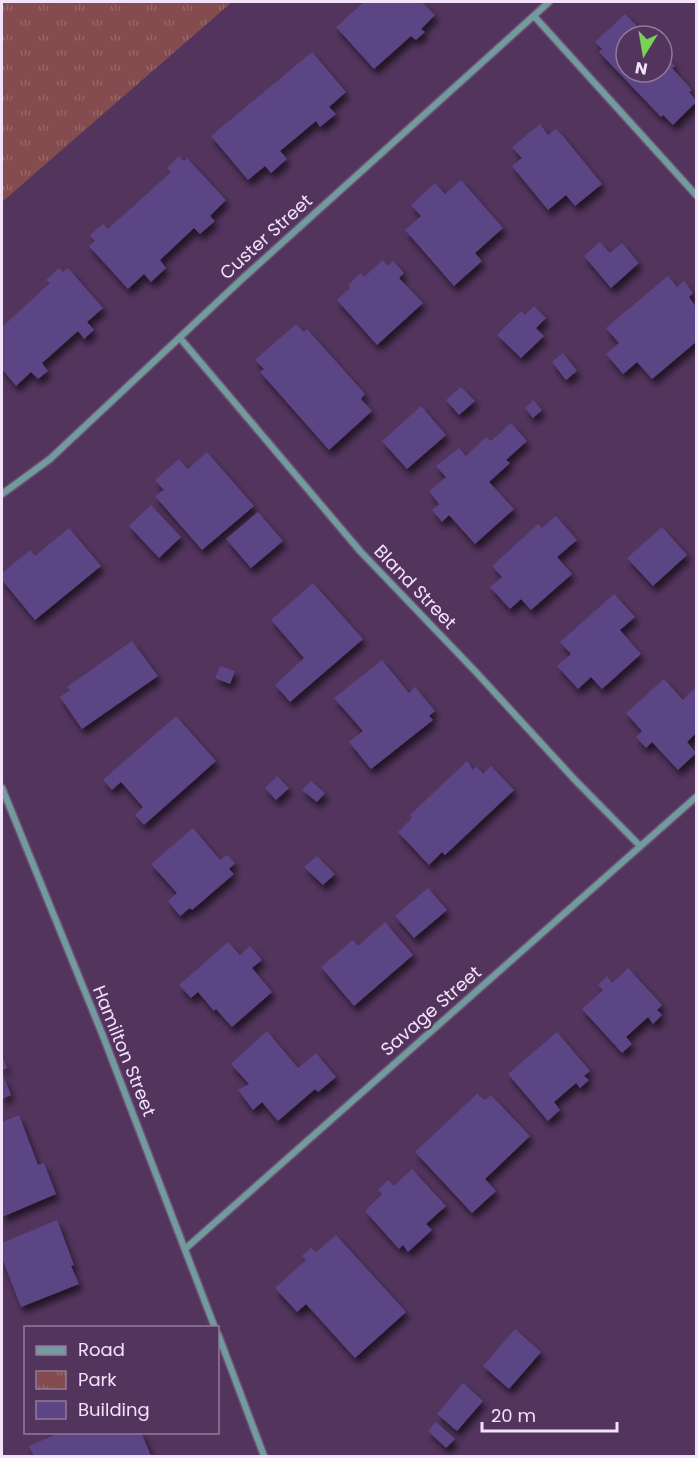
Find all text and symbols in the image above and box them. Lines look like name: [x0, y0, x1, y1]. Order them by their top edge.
north arrow: [614, 24, 674, 84]
text: N: [633, 56, 649, 81]
street label: Custer Street: [214, 188, 317, 285]
street label: Bland Street: [369, 539, 462, 634]
street label: Savage Street: [375, 960, 486, 1061]
street label: Hamilton Street: [87, 982, 162, 1120]
legend: [24, 1326, 219, 1434]
text: Road: [78, 1337, 125, 1362]
text: Park: [78, 1367, 117, 1392]
scale bar: [482, 1395, 617, 1433]
text: Building: [78, 1397, 150, 1422]
text: 20 m: [491, 1403, 536, 1428]

